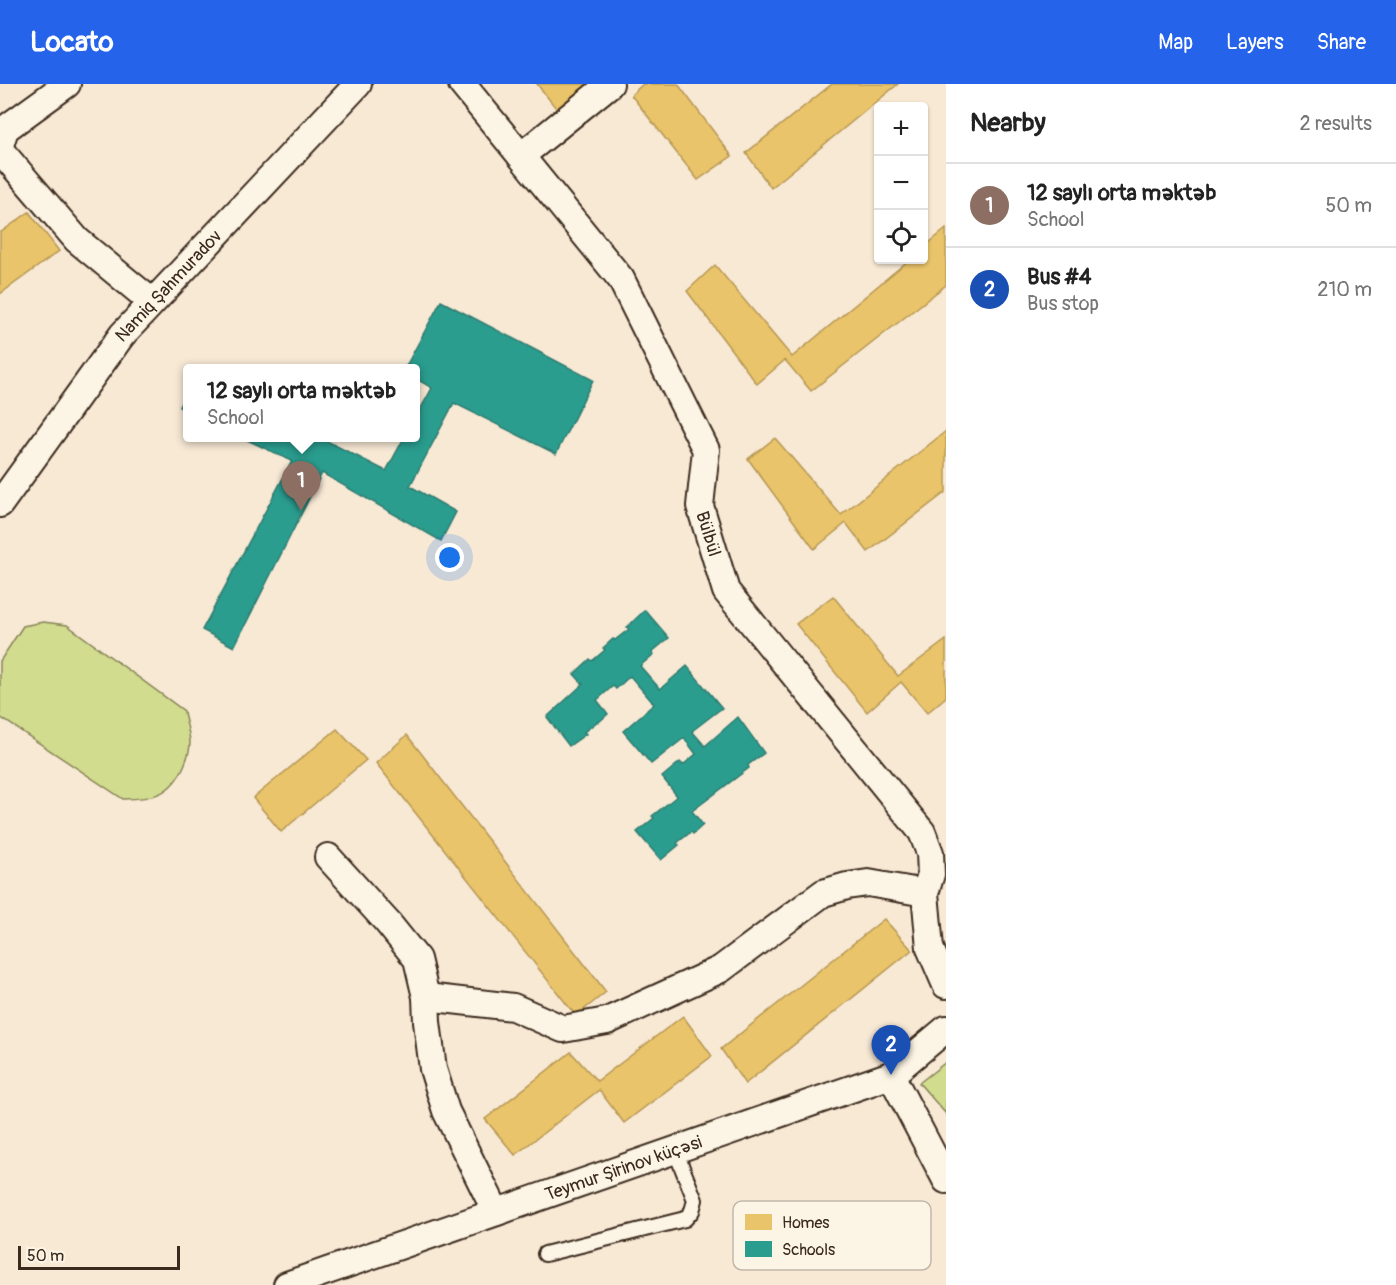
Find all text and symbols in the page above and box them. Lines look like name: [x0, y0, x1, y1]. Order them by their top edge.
text: Locato: [30, 25, 114, 60]
text: Map: [1158, 29, 1193, 56]
text: Layers: [1226, 29, 1284, 56]
text: Share: [1317, 29, 1366, 56]
map controls: [874, 102, 928, 264]
button: +: [874, 102, 928, 156]
text: Nearby: [970, 107, 1046, 139]
text: 2 results: [1300, 111, 1372, 136]
button: −: [874, 156, 928, 210]
text: 12 saylı orta məktəb: [1027, 179, 1216, 207]
text: 1: [986, 193, 993, 218]
text: 50 m: [1325, 193, 1372, 218]
text: School: [1027, 207, 1084, 232]
button: locate: [874, 210, 928, 264]
street label: Namiq Şahmuradov: [110, 225, 227, 347]
text: Bus #4: [1027, 263, 1092, 291]
text: 2: [984, 277, 995, 302]
text: 210 m: [1317, 277, 1372, 302]
text: Bus stop: [1027, 291, 1099, 316]
popup: [183, 364, 420, 442]
text: 12 saylı orta məktəb: [207, 377, 396, 405]
text: School: [207, 405, 264, 430]
pin: 1: [282, 462, 320, 511]
street label: Bülbül: [691, 508, 726, 559]
your location: [435, 543, 464, 572]
pin: 2: [872, 1026, 910, 1075]
street label: Teymur Şirinov küçəsi: [542, 1130, 705, 1206]
legend: [733, 1201, 931, 1270]
text: Homes: [782, 1213, 830, 1233]
text: Schools: [782, 1240, 835, 1260]
scale bar: [18, 1243, 180, 1270]
text: 50 m: [27, 1246, 64, 1266]

